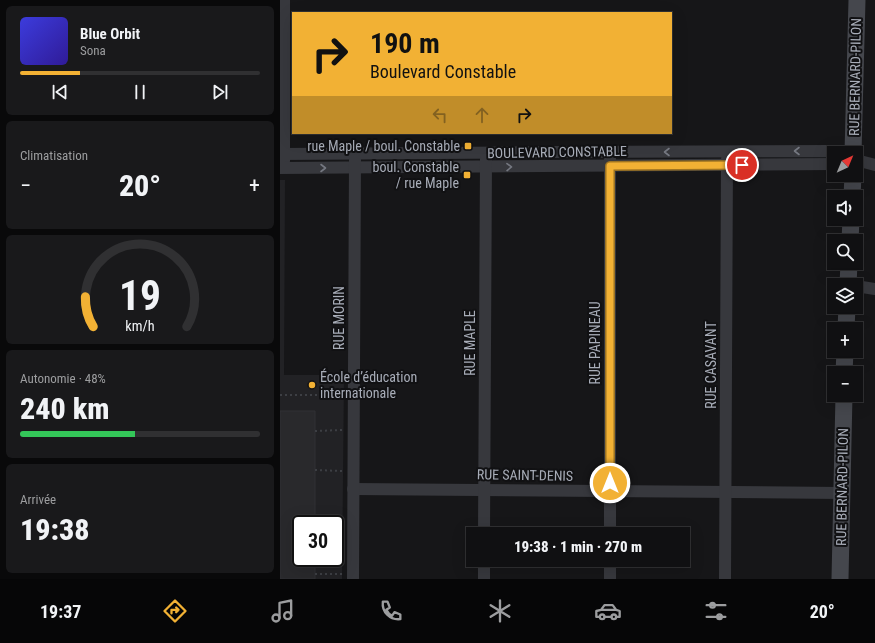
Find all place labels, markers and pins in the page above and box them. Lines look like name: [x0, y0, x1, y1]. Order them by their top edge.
place label: rue Maple / boul. Constable: [307, 138, 460, 154]
marker: rue Maple / boul. Constable: [463, 141, 473, 151]
pin: [725, 148, 759, 182]
place label: boul. Constable / rue Maple: [373, 159, 459, 191]
marker: boul. Constable / rue Maple: [462, 170, 472, 180]
place label: École d’éducation internationale: [320, 368, 417, 401]
marker: École d’éducation internationale: [307, 380, 317, 390]

